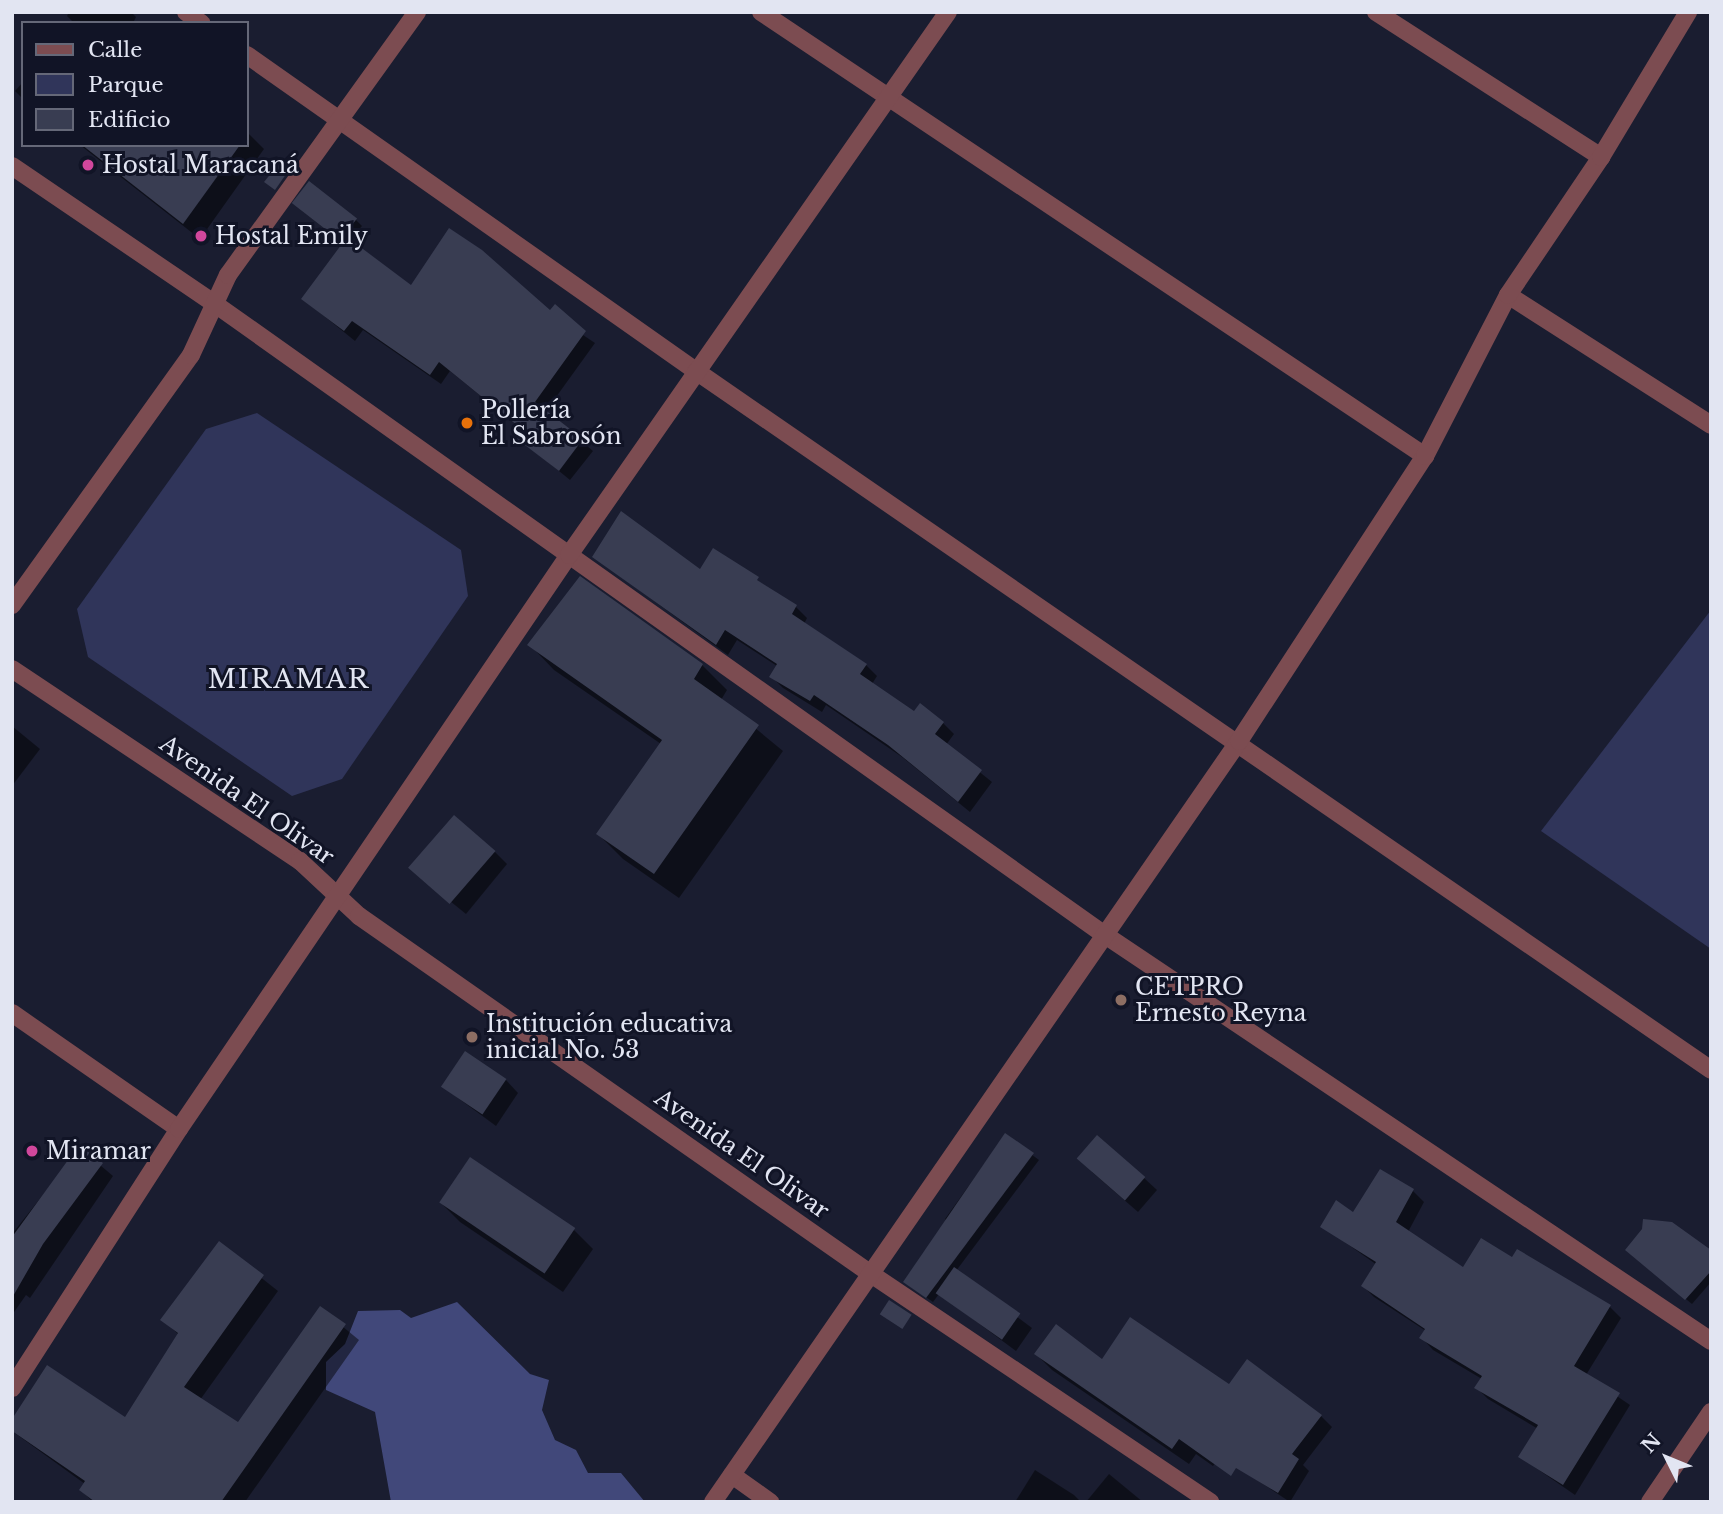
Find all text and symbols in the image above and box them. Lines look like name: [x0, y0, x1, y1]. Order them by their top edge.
legend: [21, 21, 248, 147]
text: Calle: [88, 37, 142, 63]
text: Parque: [88, 72, 163, 98]
text: Edificio: [88, 107, 170, 133]
place label: Hostal Maracaná: [102, 151, 299, 179]
marker: Hostal Maracaná: [80, 157, 96, 173]
place label: Hostal Emily: [215, 222, 368, 250]
marker: Hostal Emily: [193, 228, 209, 244]
place label: Pollería El Sabrosón: [481, 396, 621, 450]
marker: Pollería El Sabrosón: [459, 415, 475, 431]
district label: MIRAMAR: [209, 664, 369, 696]
street label: Avenida El Olivar: [154, 729, 340, 871]
place label: CETPRO Ernesto Reyna: [1135, 973, 1307, 1027]
marker: CETPRO Ernesto Reyna: [1113, 992, 1129, 1008]
place label: Institución educativa inicial No. 53: [486, 1010, 732, 1064]
marker: Institución educativa inicial No. 53: [464, 1029, 480, 1045]
street label: Avenida El Olivar: [649, 1083, 835, 1225]
place label: Miramar: [46, 1137, 151, 1165]
marker: Miramar: [24, 1143, 40, 1159]
north arrow: [1632, 1423, 1702, 1493]
text: N: [1637, 1429, 1666, 1458]

